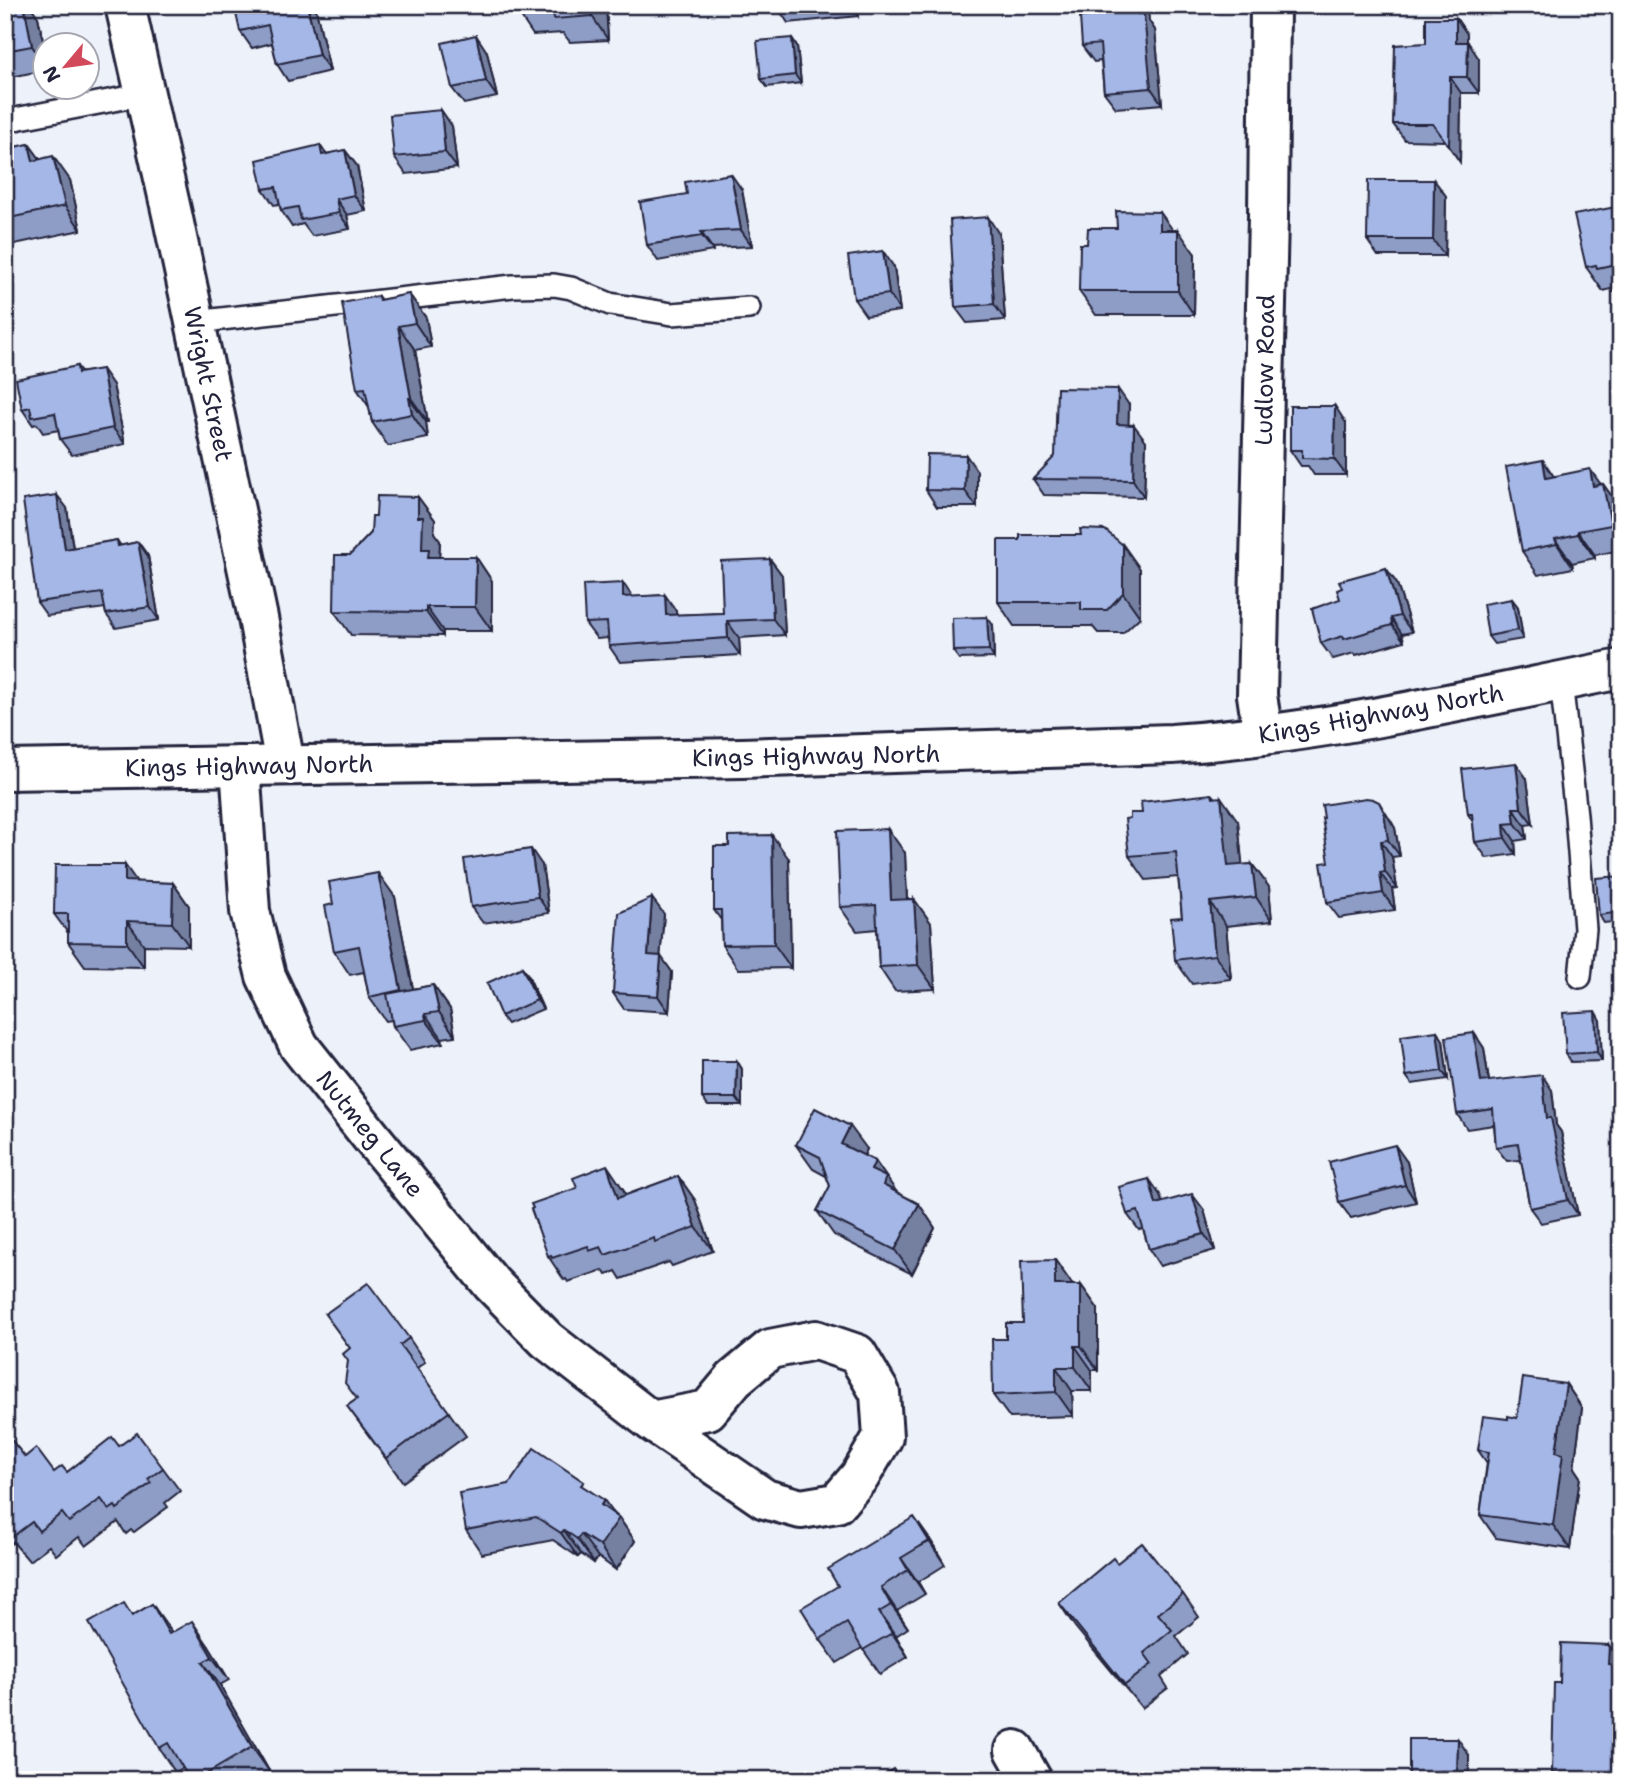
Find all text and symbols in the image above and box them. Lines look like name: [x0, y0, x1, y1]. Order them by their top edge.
north arrow: [32, 32, 102, 102]
text: N: [37, 61, 66, 87]
street label: Ludlow Road: [1248, 294, 1282, 446]
street label: Wright Street: [176, 303, 240, 465]
street label: Kings Highway North: [1256, 677, 1506, 751]
street label: Kings Highway North: [691, 738, 941, 774]
street label: Kings Highway North: [124, 748, 374, 784]
street label: Nutmeg Lane: [309, 1064, 431, 1204]

